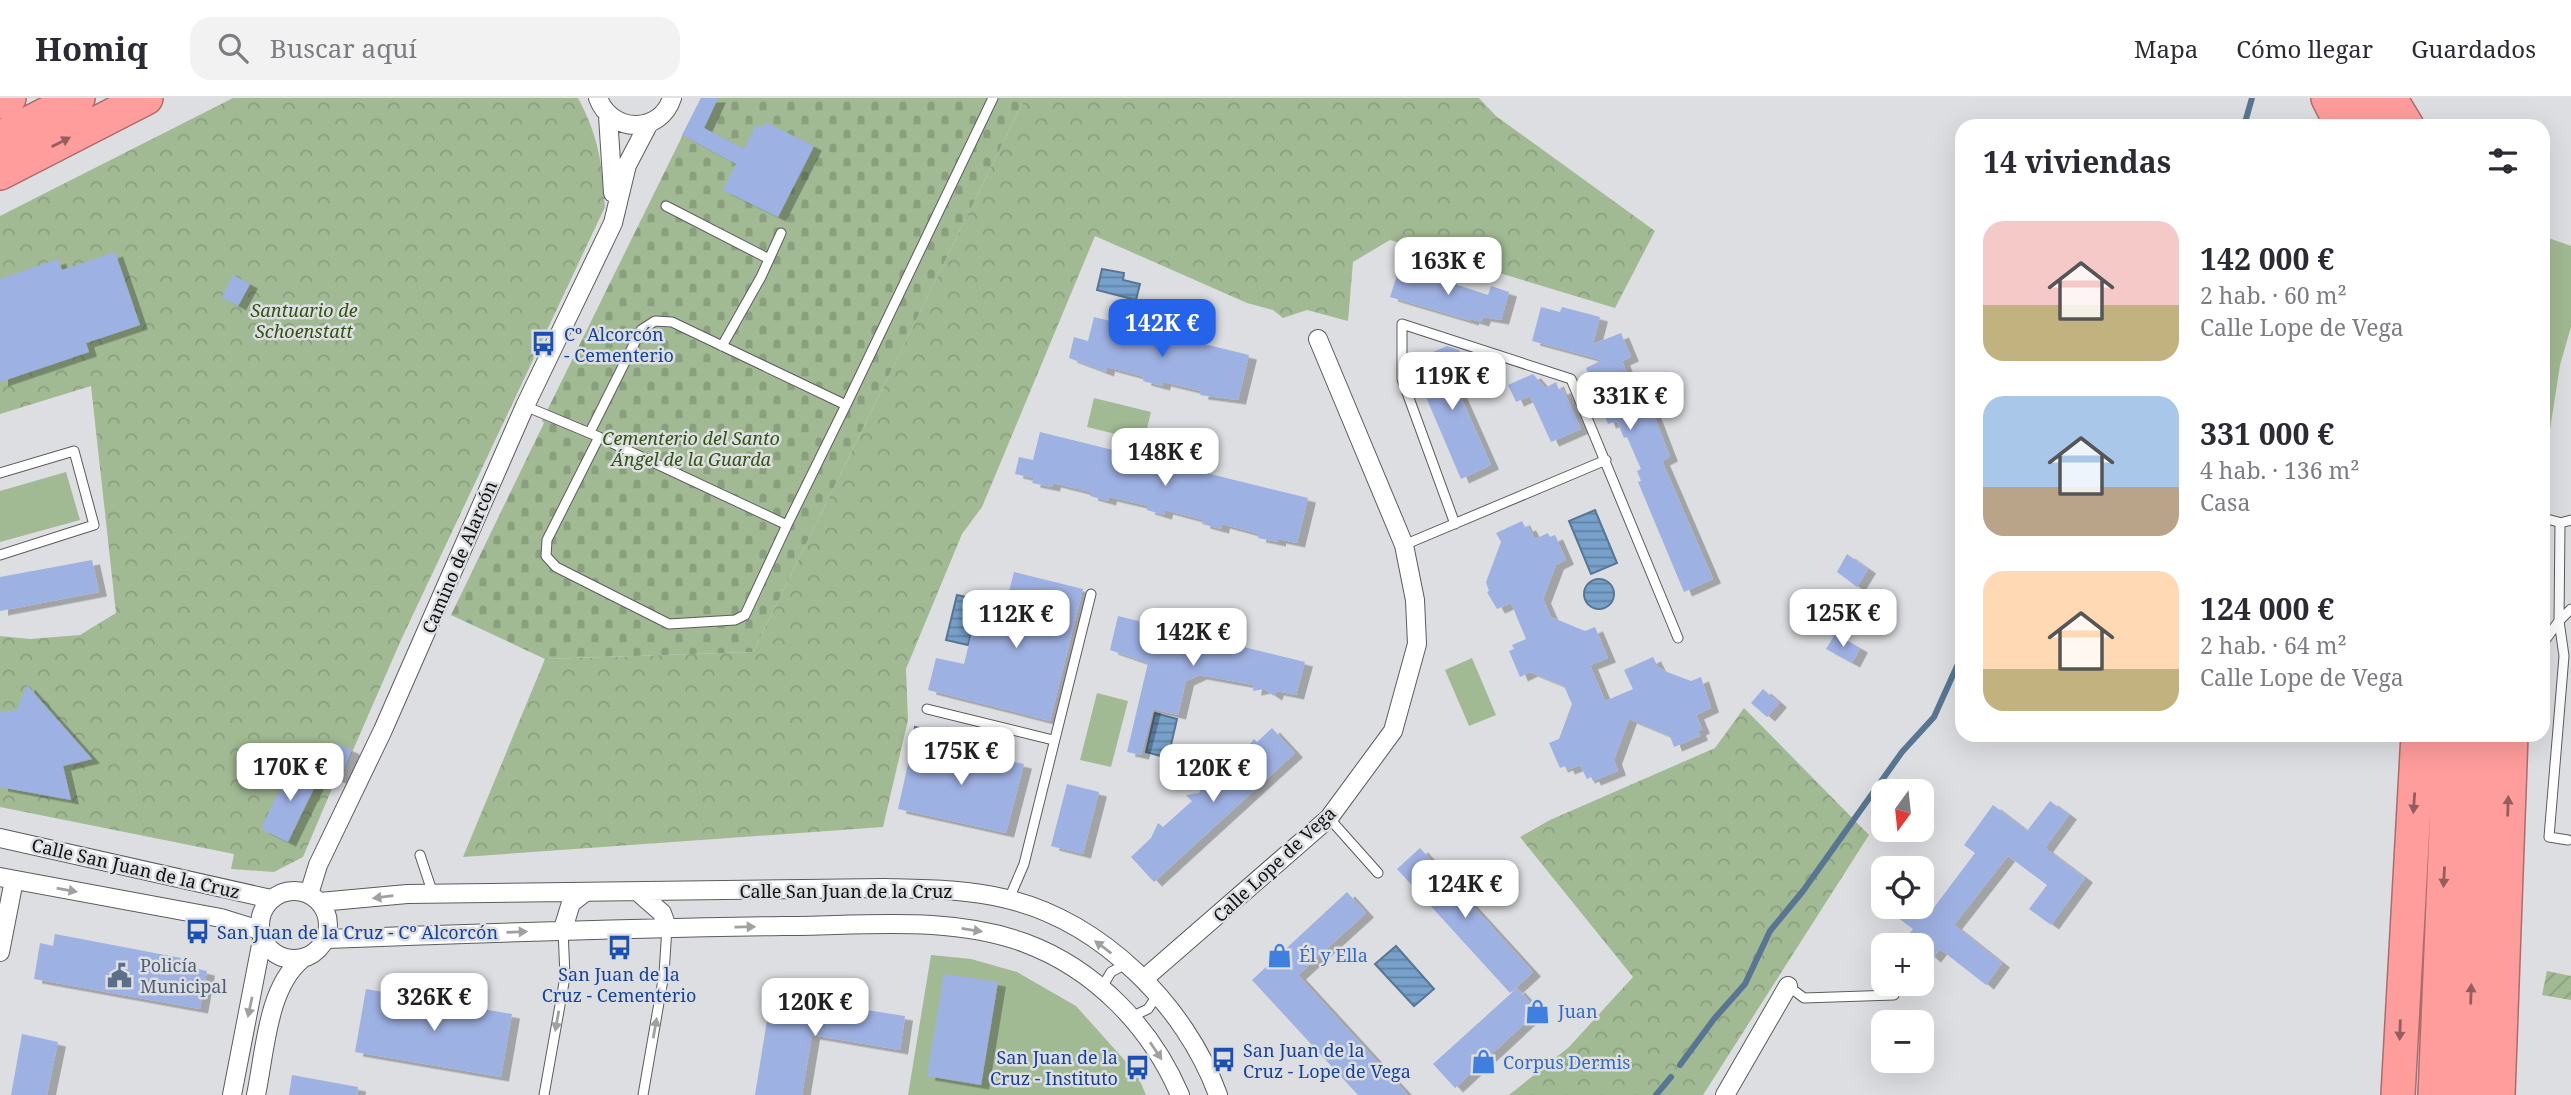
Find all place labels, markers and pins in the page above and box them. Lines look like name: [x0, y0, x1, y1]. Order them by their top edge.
pin: 163K €: [1391, 238, 1505, 297]
pin: 142K €: [1105, 300, 1219, 359]
place label: Cº Alcorcón - Cementerio: [564, 322, 674, 367]
bus stop icon: Cº Alcorcón - Cementerio: [530, 330, 558, 358]
pin: 119K €: [1395, 352, 1509, 412]
pin: 331K €: [1573, 372, 1687, 432]
pin: 148K €: [1108, 428, 1222, 488]
pin: 125K €: [1786, 589, 1900, 649]
pin: 112K €: [959, 590, 1073, 650]
pin: 142K €: [1136, 608, 1250, 668]
pin: 175K €: [904, 728, 1018, 787]
pin: 170K €: [233, 744, 347, 803]
pin: 120K €: [1156, 744, 1270, 804]
pin: 124K €: [1408, 860, 1522, 920]
bus stop icon: San Juan de la Cruz - Cº Alcorcón: [183, 918, 211, 946]
place label: San Juan de la Cruz - Cº Alcorcón: [217, 920, 498, 944]
bus stop icon: San Juan de la Cruz - Cementerio: [605, 933, 633, 961]
shop icon: Él y Ella: [1265, 941, 1293, 969]
place label: Él y Ella: [1299, 943, 1368, 967]
place label: Policía Municipal: [140, 953, 227, 998]
public building icon: Policía Municipal: [106, 961, 134, 989]
place label: San Juan de la Cruz - Cementerio: [542, 962, 696, 1007]
pin: 326K €: [377, 974, 491, 1033]
pin: 120K €: [758, 978, 872, 1038]
shop icon: Juan: [1524, 997, 1552, 1025]
place label: Juan: [1557, 999, 1598, 1023]
place label: San Juan de la Cruz - Lope de Vega: [1243, 1038, 1411, 1083]
place label: San Juan de la Cruz - Instituto: [990, 1045, 1118, 1090]
bus stop icon: San Juan de la Cruz - Lope de Vega: [1209, 1046, 1237, 1074]
shop icon: Corpus Dermis: [1469, 1048, 1497, 1076]
place label: Corpus Dermis: [1503, 1050, 1630, 1074]
bus stop icon: San Juan de la Cruz - Instituto: [1124, 1053, 1152, 1081]

